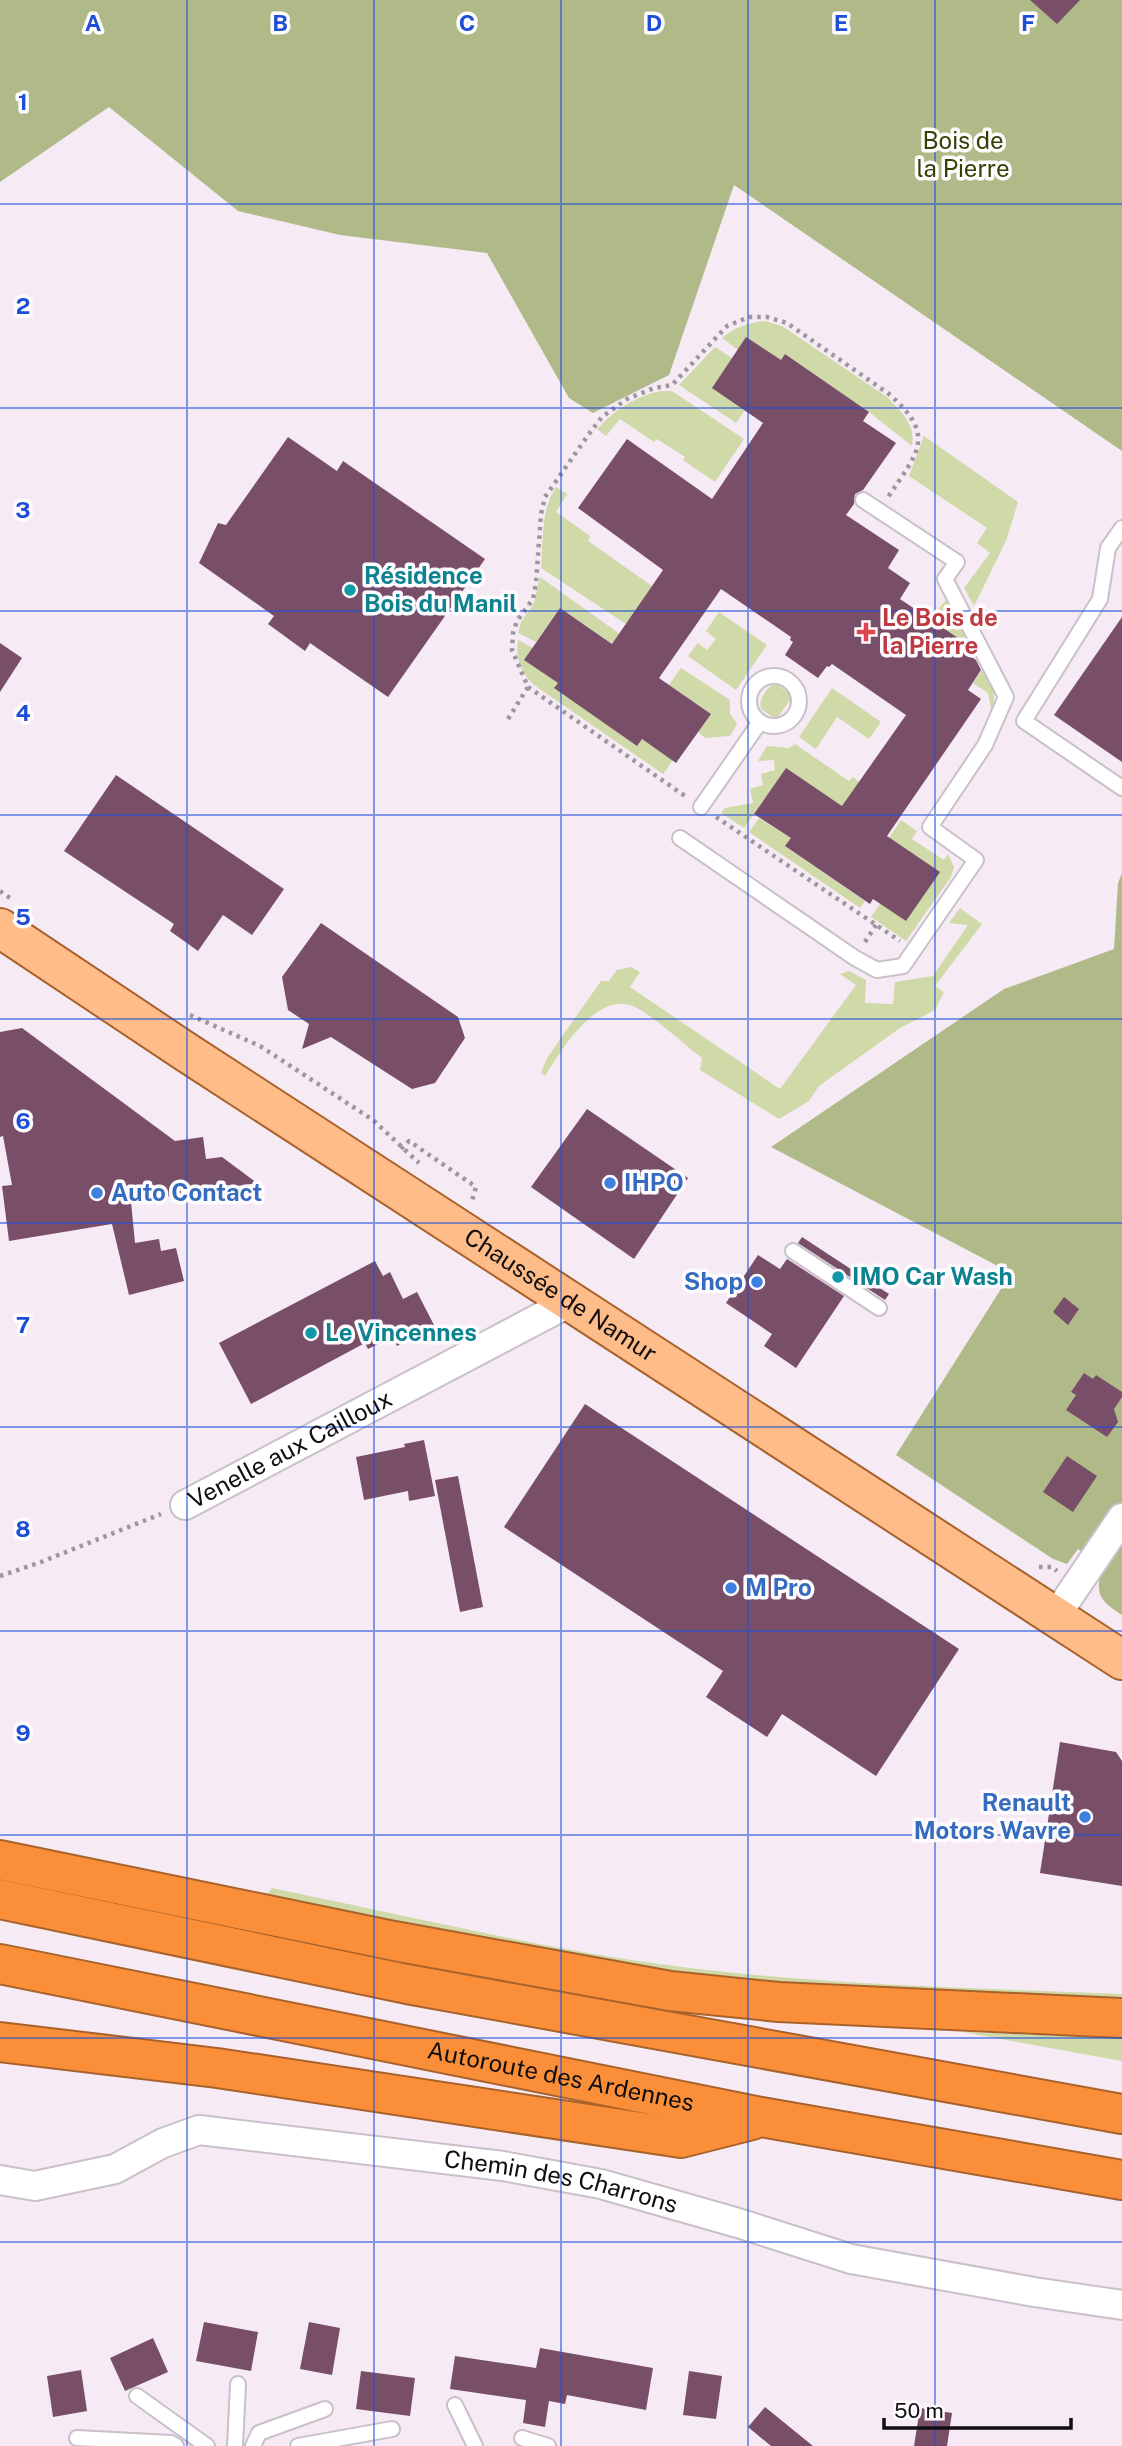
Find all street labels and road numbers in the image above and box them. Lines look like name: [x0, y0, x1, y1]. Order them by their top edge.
street label: Chaussée de Namur: [460, 1222, 662, 1367]
street label: Venelle aux Cailloux: [183, 1384, 396, 1514]
street label: Autoroute des Ardennes: [425, 2035, 697, 2116]
street label: Chemin des Charrons: [443, 2144, 681, 2218]

